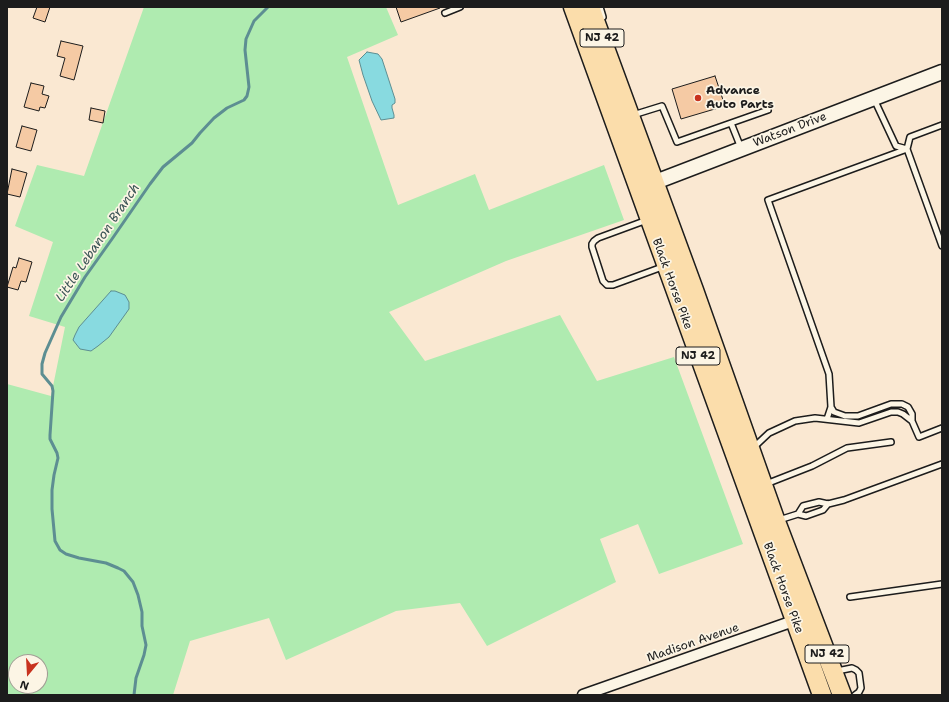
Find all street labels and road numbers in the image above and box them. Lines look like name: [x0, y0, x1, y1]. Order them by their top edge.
road number: NJ 42: [580, 29, 624, 47]
street label: Watson Drive: [751, 109, 829, 151]
street label: Black Horse Pike: [649, 236, 695, 332]
road number: NJ 42: [676, 347, 720, 365]
street label: Black Horse Pike: [760, 540, 806, 636]
street label: Madison Avenue: [645, 621, 741, 665]
road number: NJ 42: [805, 645, 849, 663]

